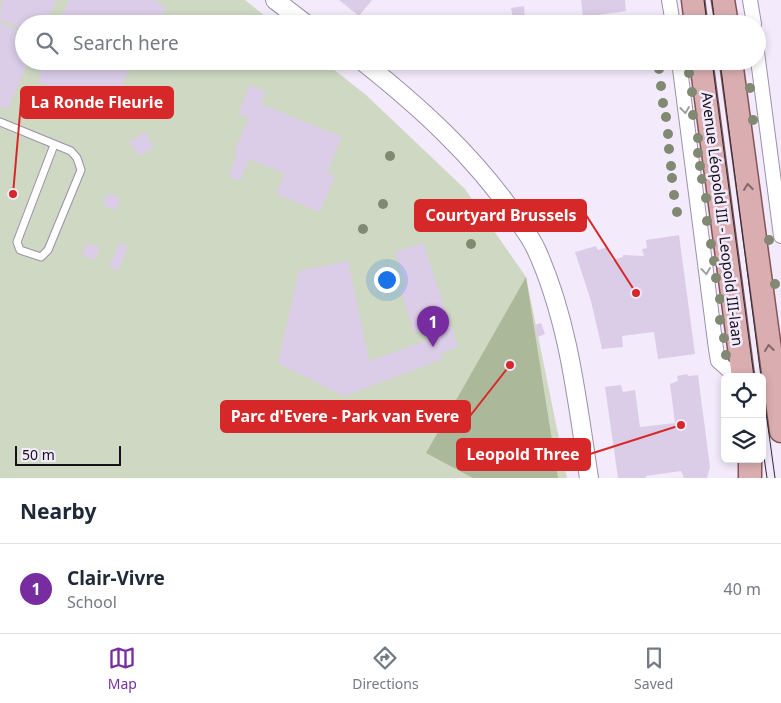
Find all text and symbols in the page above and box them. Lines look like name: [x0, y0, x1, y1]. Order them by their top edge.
search box: [15, 15, 766, 70]
icon: search: [33, 29, 61, 57]
text: Search here: [73, 30, 179, 56]
callout: La Ronde Fleurie: [21, 87, 173, 118]
text: La Ronde Fleurie: [31, 91, 163, 113]
street label: Avenue Léopold III - Leopold III-laan: [697, 91, 749, 347]
one-way arrow: [679, 106, 690, 114]
one-way arrow: [743, 183, 754, 191]
callout: Courtyard Brussels: [415, 200, 586, 231]
text: Courtyard Brussels: [425, 204, 577, 226]
your location: [374, 267, 400, 293]
one-way arrow: [700, 267, 711, 275]
pin: 1: [417, 306, 449, 347]
one-way arrow: [764, 344, 775, 352]
map controls: [721, 373, 766, 463]
button: locate: [721, 373, 766, 418]
callout: Parc d'Evere - Park van Evere: [221, 401, 470, 432]
text: Parc d'Evere - Park van Evere: [231, 405, 459, 427]
button: layers: [721, 418, 766, 463]
callout: Leopold Three: [457, 439, 590, 470]
scale bar: [15, 443, 121, 466]
text: Leopold Three: [466, 443, 580, 465]
text: 50 m: [22, 445, 55, 464]
text: Nearby: [20, 497, 96, 525]
text: Clair-Vivre: [67, 565, 165, 591]
text: 1: [31, 578, 41, 600]
text: 40 m: [724, 578, 761, 600]
text: School: [67, 591, 117, 613]
tab: Map: [108, 644, 137, 693]
tab: Directions: [352, 644, 419, 693]
tab: Saved: [634, 644, 673, 693]

